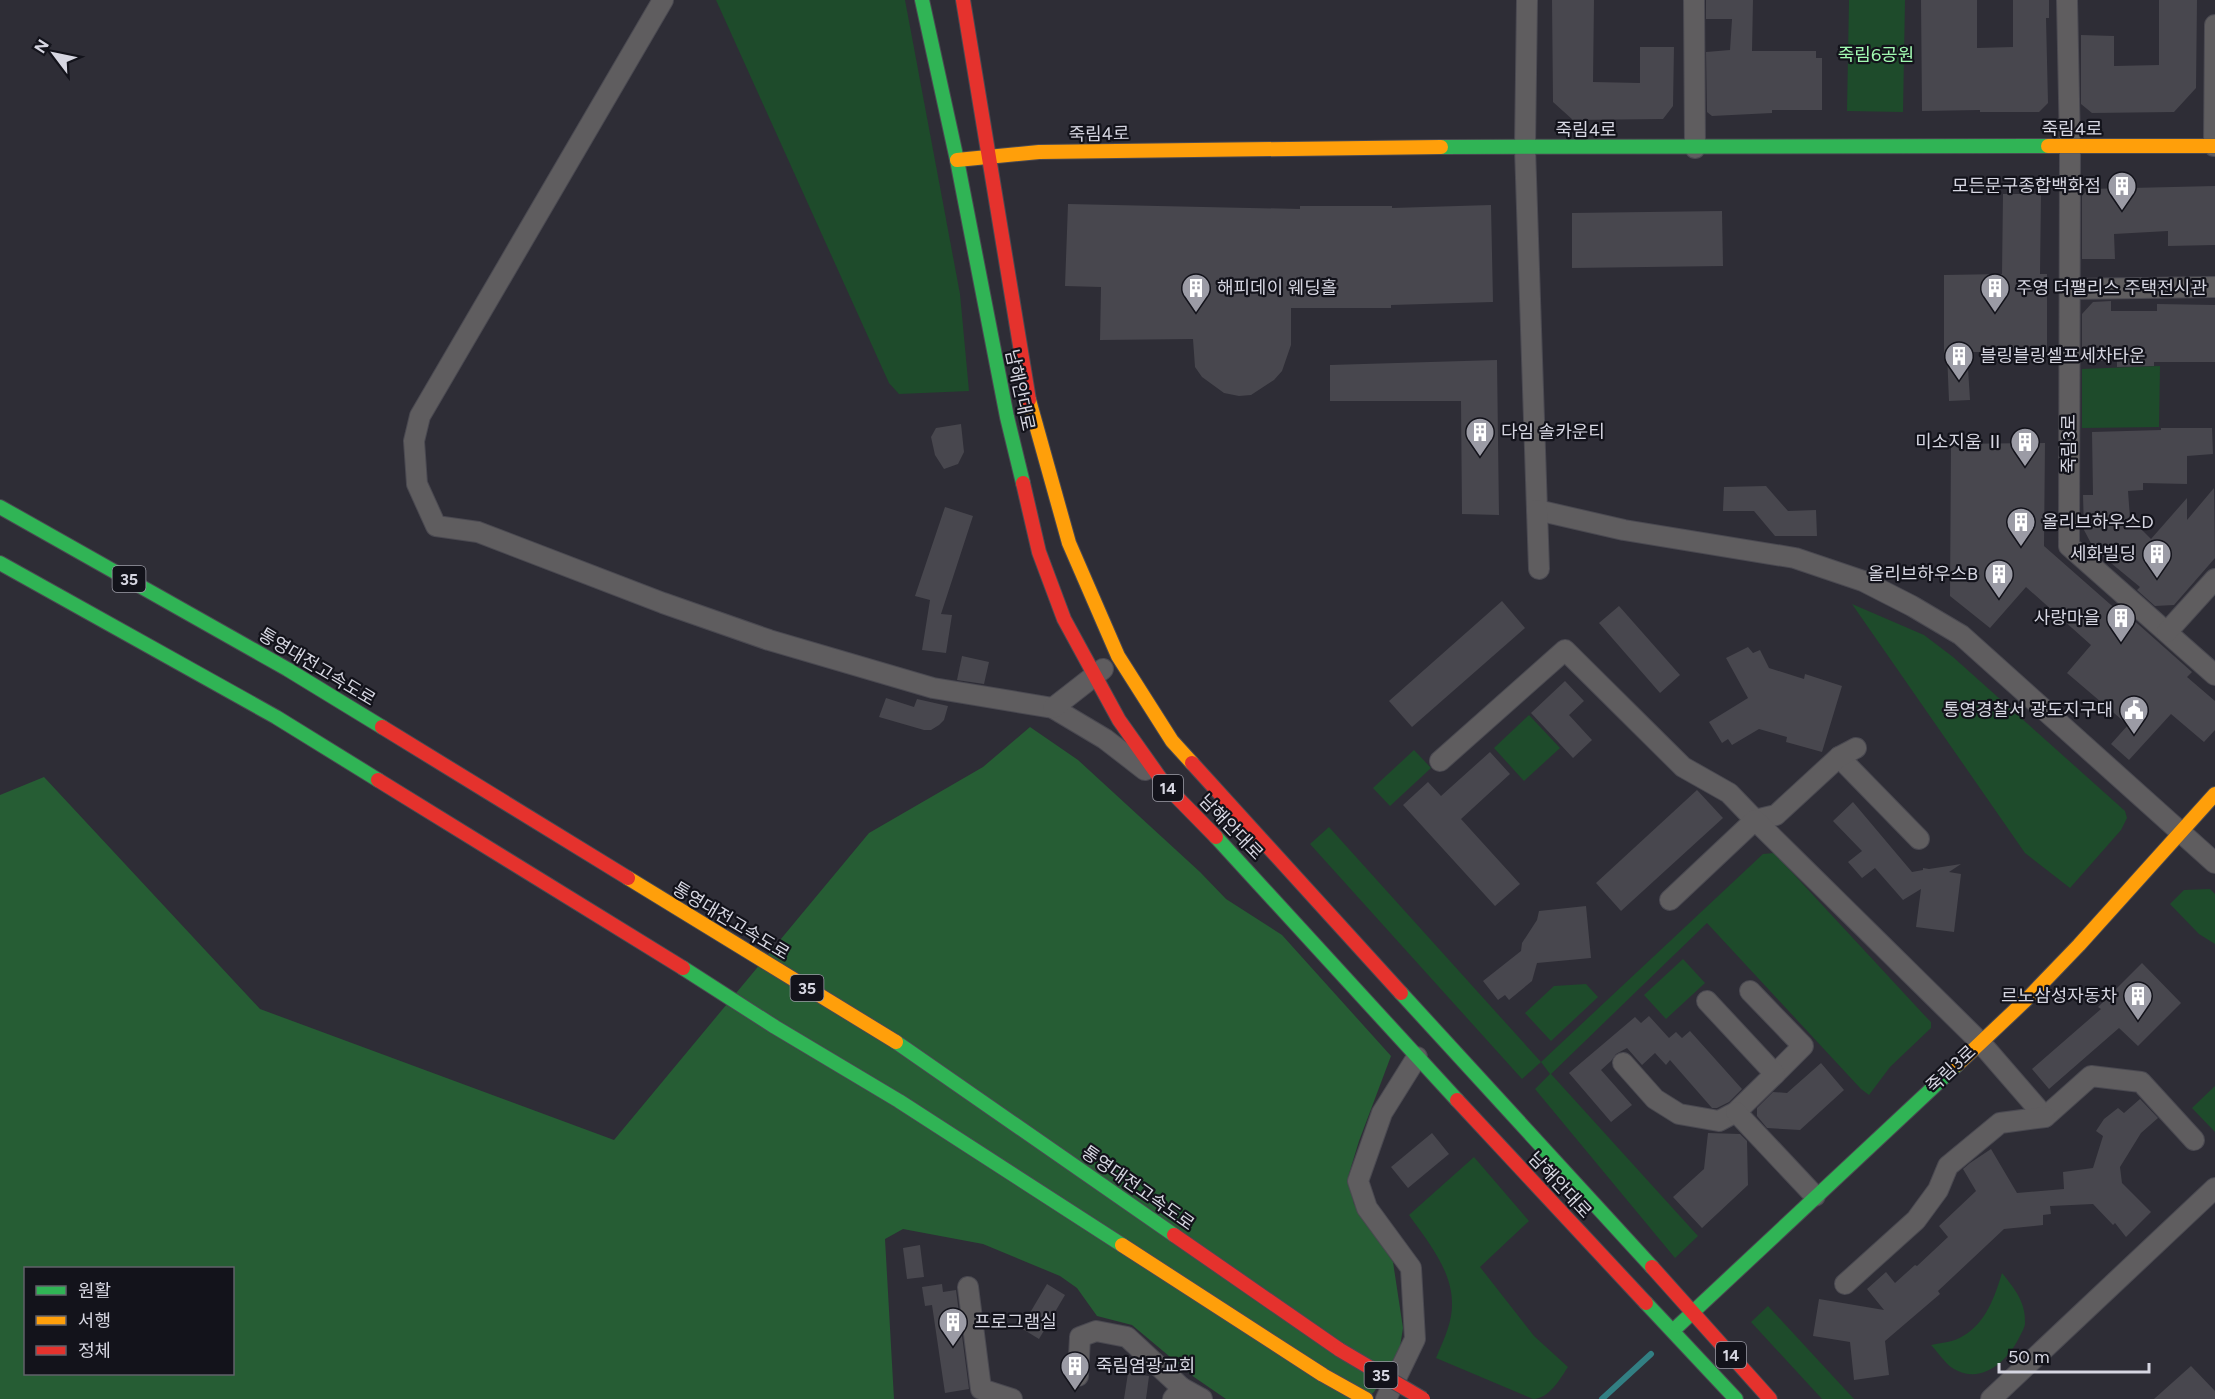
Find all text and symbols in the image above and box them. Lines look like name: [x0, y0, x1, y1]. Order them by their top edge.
north arrow: [24, 24, 84, 84]
text: N: [30, 36, 53, 57]
park label: 죽림6공원: [1838, 44, 1914, 66]
street label: 죽림4로: [2042, 118, 2102, 140]
street label: 죽림4로: [1556, 119, 1616, 141]
street label: 죽림4로: [1068, 122, 1130, 146]
building icon: 모든문구종합백화점: [2106, 170, 2138, 212]
place label: 모든문구종합백화점: [1952, 175, 2101, 197]
building icon: 해피데이 웨딩홀: [1180, 272, 1212, 314]
building icon: 주영 더팰리스 주택전시관: [1979, 272, 2011, 314]
place label: 해피데이 웨딩홀: [1217, 277, 1337, 299]
place label: 주영 더팰리스 주택전시관: [2016, 277, 2207, 299]
building icon: 블링블링셀프세차타운: [1943, 340, 1975, 382]
place label: 블링블링셀프세차타운: [1980, 345, 2146, 367]
street label: 남해안대로: [1001, 347, 1039, 433]
street label: 죽림3로: [2058, 414, 2080, 474]
building icon: 다임 솔카운티: [1464, 416, 1496, 458]
place label: 다임 솔카운티: [1501, 421, 1605, 443]
building icon: 미소지움 Ⅱ: [2009, 426, 2041, 468]
place label: 미소지움 Ⅱ: [1915, 431, 2004, 453]
building icon: 올리브하우스D: [2005, 506, 2037, 548]
place label: 올리브하우스D: [2042, 511, 2154, 533]
building icon: 세화빌딩: [2141, 538, 2173, 580]
place label: 세화빌딩: [2070, 543, 2136, 565]
building icon: 올리브하우스B: [1983, 558, 2015, 600]
place label: 올리브하우스B: [1868, 563, 1978, 585]
road number: 35: [112, 566, 146, 592]
building icon: 사랑마을: [2105, 602, 2137, 644]
place label: 사랑마을: [2034, 607, 2100, 629]
street label: 통영대전고속도로: [255, 623, 379, 711]
public building icon: 통영경찰서 광도지구대: [2118, 694, 2150, 736]
place label: 통영경찰서 광도지구대: [1943, 699, 2113, 721]
road number: 14: [1153, 775, 1183, 801]
street label: 남해안대로: [1194, 790, 1268, 864]
street label: 통영대전고속도로: [669, 877, 793, 965]
road number: 35: [790, 975, 824, 1001]
building icon: 르노삼성자동차: [2122, 980, 2154, 1022]
place label: 르노삼성자동차: [2001, 985, 2117, 1007]
street label: 죽림3로: [1922, 1041, 1980, 1097]
street label: 통영대전고속도로: [1077, 1141, 1199, 1235]
street label: 남해안대로: [1524, 1147, 1596, 1223]
legend: [24, 1267, 234, 1375]
text: 원활: [78, 1280, 111, 1302]
building icon: 프로그램실: [937, 1306, 969, 1348]
text: 서행: [78, 1310, 111, 1332]
place label: 프로그램실: [974, 1311, 1057, 1333]
scale bar: [1999, 1336, 2149, 1374]
text: 정체: [78, 1340, 111, 1362]
road number: 14: [1716, 1342, 1746, 1368]
text: 50 m: [2008, 1346, 2050, 1368]
building icon: 죽림염광교회: [1059, 1350, 1091, 1392]
place label: 죽림염광교회: [1096, 1355, 1195, 1377]
road number: 35: [1364, 1362, 1398, 1388]

